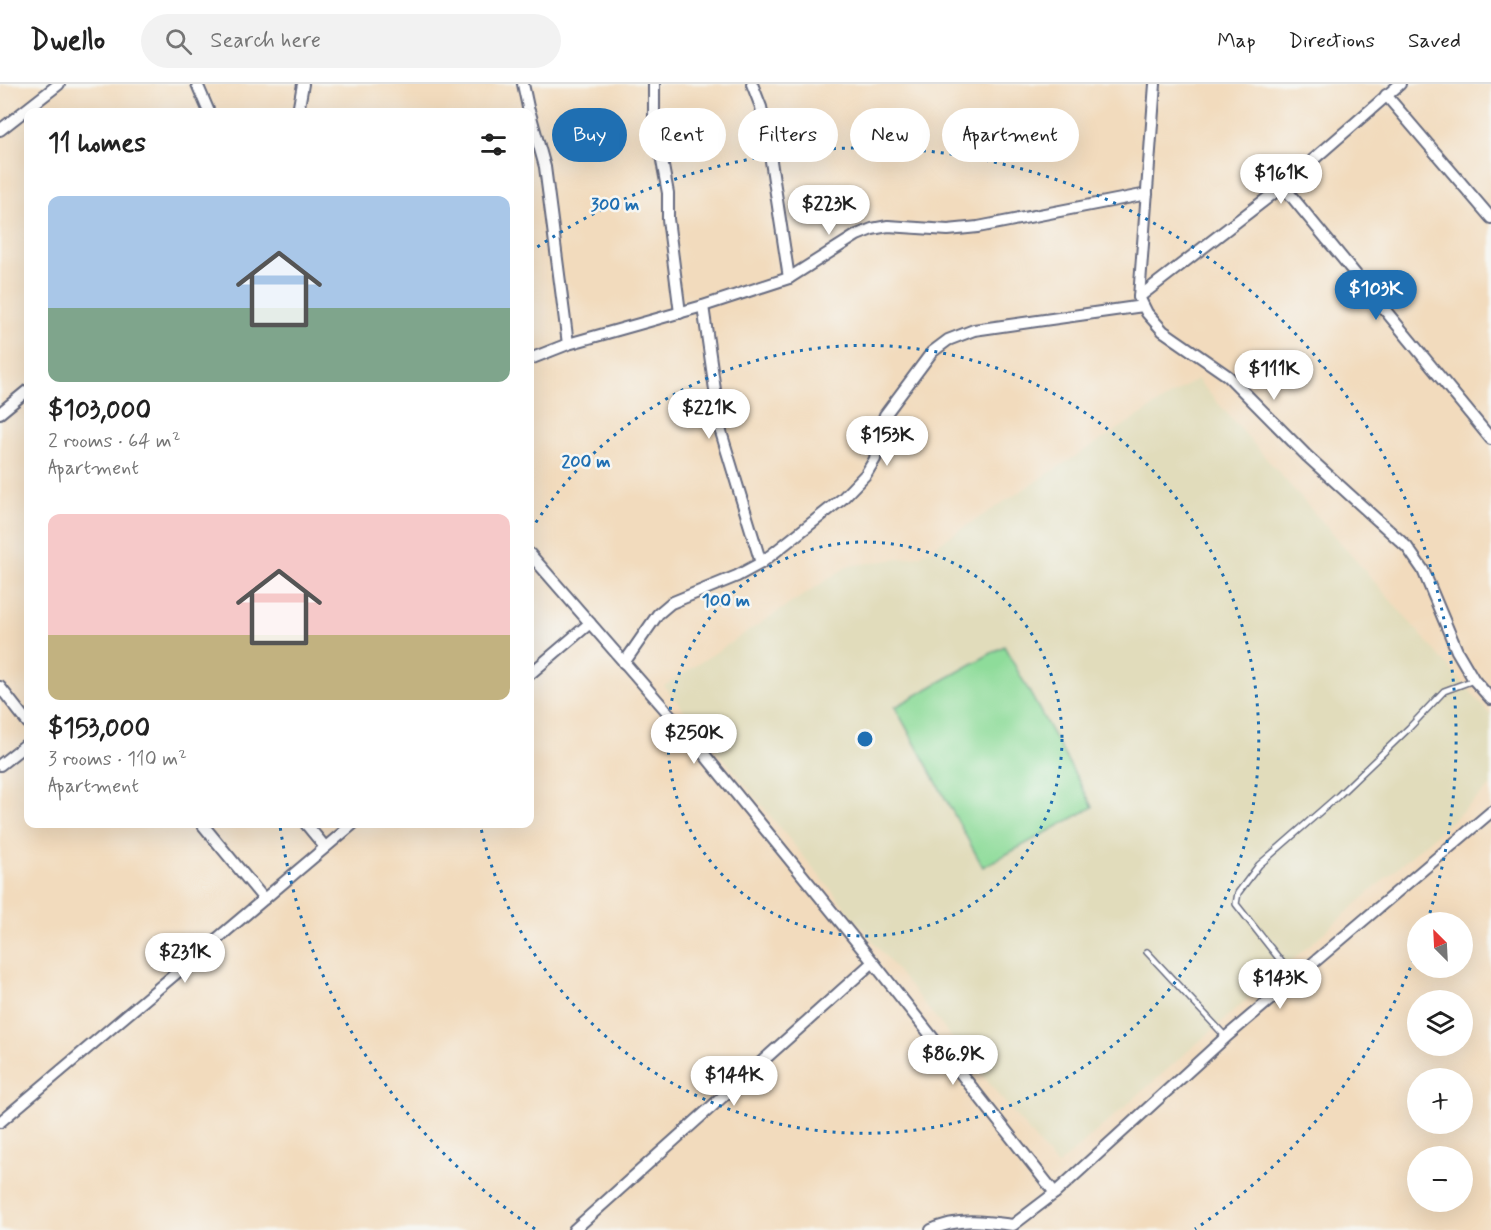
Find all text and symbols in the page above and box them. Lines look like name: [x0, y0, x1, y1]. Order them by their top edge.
search box: [141, 14, 561, 68]
text: Dwello: [30, 23, 105, 60]
icon: search: [162, 25, 195, 58]
text: Search here: [210, 27, 321, 55]
text: Map: [1217, 27, 1256, 55]
text: Directions: [1289, 27, 1375, 55]
text: Saved: [1408, 27, 1461, 55]
chip: Buy: [552, 108, 627, 162]
chip: Rent: [639, 108, 726, 162]
chip: Filters: [738, 108, 838, 162]
chip: New: [850, 108, 930, 162]
chip: Apartment: [942, 108, 1079, 162]
text: 11 homes: [48, 127, 146, 161]
icon: filters: [477, 128, 510, 161]
pin: $161K: [1239, 154, 1323, 205]
text: $161K: [1254, 160, 1308, 187]
pin: $223K: [787, 185, 871, 236]
text: $223K: [802, 191, 856, 218]
text: 300 m: [591, 193, 639, 217]
icon: home: [225, 235, 333, 343]
pin: $103K: [1334, 270, 1418, 321]
text: $103K: [1349, 276, 1403, 303]
pin: $111K: [1232, 350, 1316, 401]
text: $111K: [1248, 356, 1300, 383]
pin: $221K: [667, 389, 751, 440]
text: $103,000: [48, 394, 151, 428]
text: $221K: [682, 395, 736, 422]
pin: $153K: [845, 416, 929, 467]
text: $153K: [860, 422, 914, 449]
text: 2 rooms · 64 m²: [48, 428, 181, 455]
text: 200 m: [561, 450, 611, 474]
text: Apartment: [48, 455, 139, 482]
icon: home: [225, 553, 333, 661]
text: 100 m: [702, 589, 750, 613]
text: $153,000: [48, 712, 150, 746]
pin: $250K: [652, 714, 736, 765]
text: $250K: [665, 720, 723, 747]
centre of rings: [855, 729, 875, 749]
text: 3 rooms · 110 m²: [48, 746, 187, 773]
text: Apartment: [48, 773, 139, 800]
north arrow: [1407, 912, 1473, 978]
map controls: [1407, 912, 1473, 1212]
pin: $231K: [143, 933, 227, 984]
text: $231K: [159, 939, 211, 966]
pin: $143K: [1238, 959, 1322, 1010]
text: $143K: [1252, 965, 1308, 992]
button: layers: [1407, 990, 1473, 1056]
pin: $86.9K: [904, 1035, 1002, 1086]
text: $86.9K: [922, 1041, 984, 1068]
pin: $144K: [692, 1056, 776, 1107]
text: $144K: [705, 1062, 763, 1089]
button: +: [1407, 1068, 1473, 1134]
button: −: [1407, 1146, 1473, 1212]

